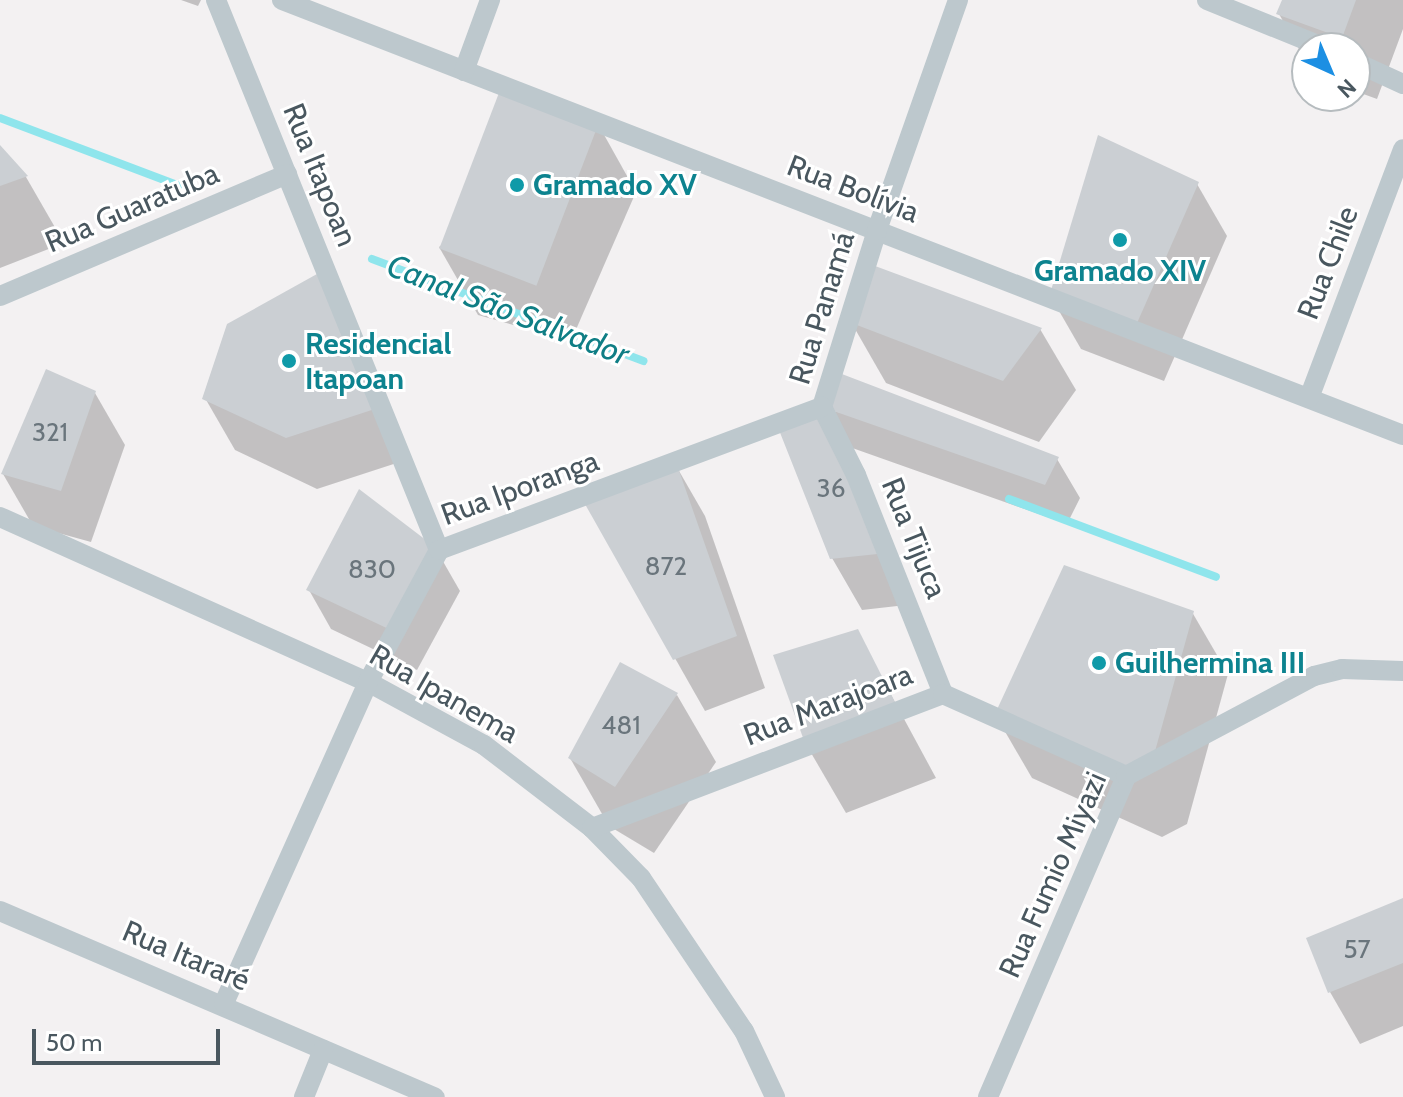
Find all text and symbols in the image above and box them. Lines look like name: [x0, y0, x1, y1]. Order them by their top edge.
north arrow: [1291, 32, 1371, 112]
text: N: [1332, 73, 1362, 103]
street label: Rua Itapoan: [275, 98, 365, 252]
street label: Rua Bolívia: [782, 147, 924, 231]
street label: Rua Guaratuba: [40, 155, 224, 261]
place label: Gramado XV: [533, 167, 697, 203]
marker: Gramado XV: [508, 176, 526, 194]
street label: Rua Chile: [1290, 201, 1366, 325]
street label: Rua Panamá: [782, 227, 862, 389]
marker: Gramado XIV: [1111, 231, 1129, 249]
water label: Canal São Salvador: [382, 246, 634, 374]
place label: Gramado XIV: [1034, 253, 1206, 289]
place label: Residencial Itapoan: [305, 326, 451, 396]
marker: Residencial Itapoan: [280, 352, 298, 370]
house number: 321: [32, 417, 68, 449]
street label: Rua Iporanga: [436, 443, 604, 533]
street label: Rua Tijuca: [874, 472, 954, 604]
house number: 36: [817, 473, 845, 505]
house number: 872: [645, 551, 687, 583]
house number: 830: [348, 554, 396, 586]
street label: Rua Ipanema: [363, 637, 525, 751]
place label: Guilhermina III: [1115, 645, 1305, 681]
marker: Guilhermina III: [1090, 654, 1108, 672]
street label: Rua Marajoara: [739, 656, 917, 754]
house number: 481: [601, 710, 641, 742]
street label: Rua Fumio Miyazi: [992, 767, 1114, 983]
street label: Rua Itararé: [117, 913, 255, 999]
house number: 57: [1343, 934, 1371, 966]
scale bar: [36, 1013, 224, 1063]
text: 50 m: [46, 1028, 102, 1057]

